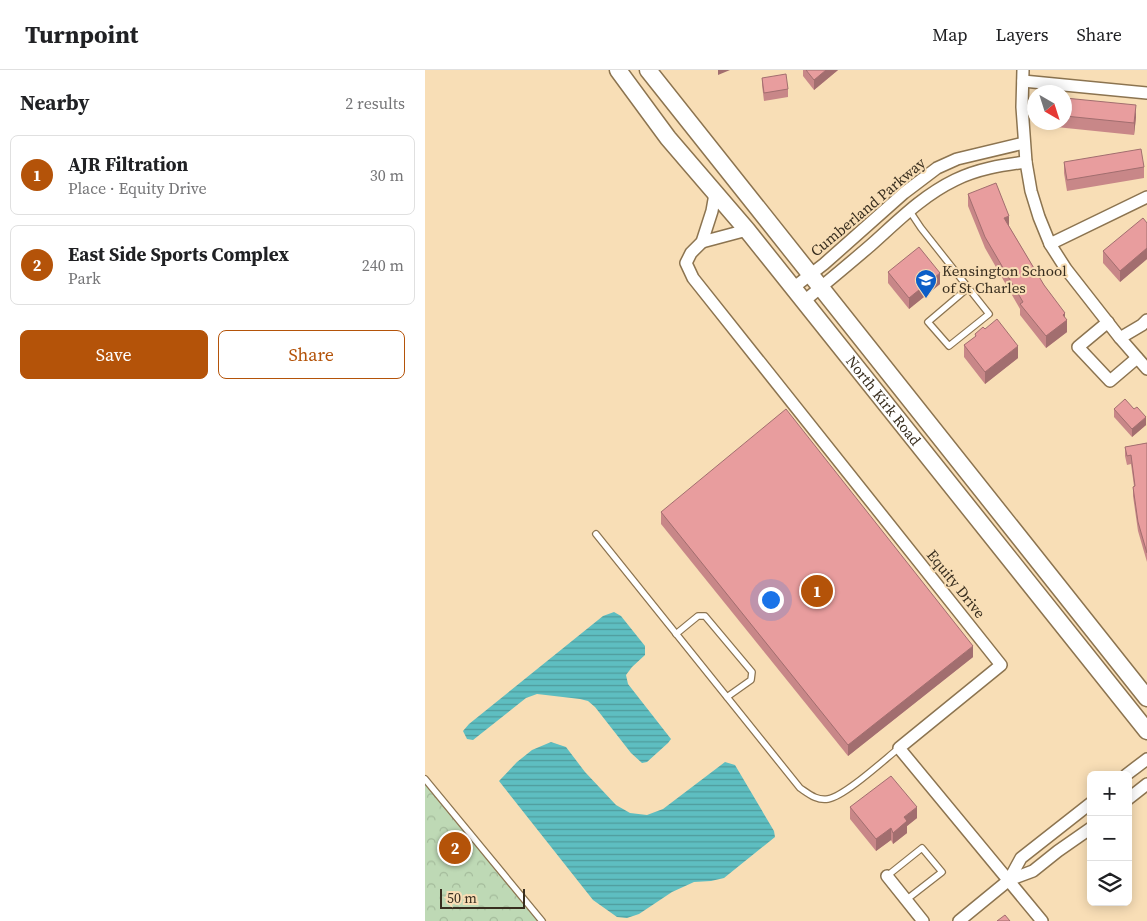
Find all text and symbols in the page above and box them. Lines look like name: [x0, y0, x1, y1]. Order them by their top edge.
text: Turnpoint: [25, 18, 138, 51]
text: Map: [932, 22, 967, 47]
text: Layers: [995, 22, 1048, 47]
text: Share: [1076, 22, 1122, 47]
north arrow: [1027, 85, 1072, 130]
text: Nearby: [20, 88, 90, 117]
text: 2 results: [345, 92, 405, 114]
text: AJR Filtration: [68, 151, 188, 177]
street label: Cumberland Parkway: [806, 152, 930, 261]
text: 1: [33, 164, 41, 186]
text: 30 m: [370, 164, 404, 186]
text: Place · Equity Drive: [68, 177, 207, 199]
text: East Side Sports Complex: [68, 241, 289, 267]
text: 2: [33, 254, 41, 276]
text: 240 m: [362, 254, 404, 276]
place label: Kensington School of St Charles: [942, 260, 1067, 298]
text: Park: [68, 267, 101, 289]
school or university icon: Kensington School of St Charles: [914, 268, 938, 299]
button: Save: [20, 330, 208, 379]
button: Share: [218, 330, 405, 379]
street label: North Kirk Road: [841, 351, 926, 450]
street label: Equity Drive: [922, 545, 991, 623]
pin: 1: [801, 572, 833, 610]
your location: [758, 587, 784, 613]
map controls: [1087, 771, 1132, 906]
button: +: [1087, 771, 1132, 816]
button: −: [1087, 816, 1132, 861]
pin: 2: [439, 829, 471, 867]
button: layers: [1087, 861, 1132, 906]
scale bar: [440, 886, 525, 909]
text: 50 m: [447, 888, 477, 908]

